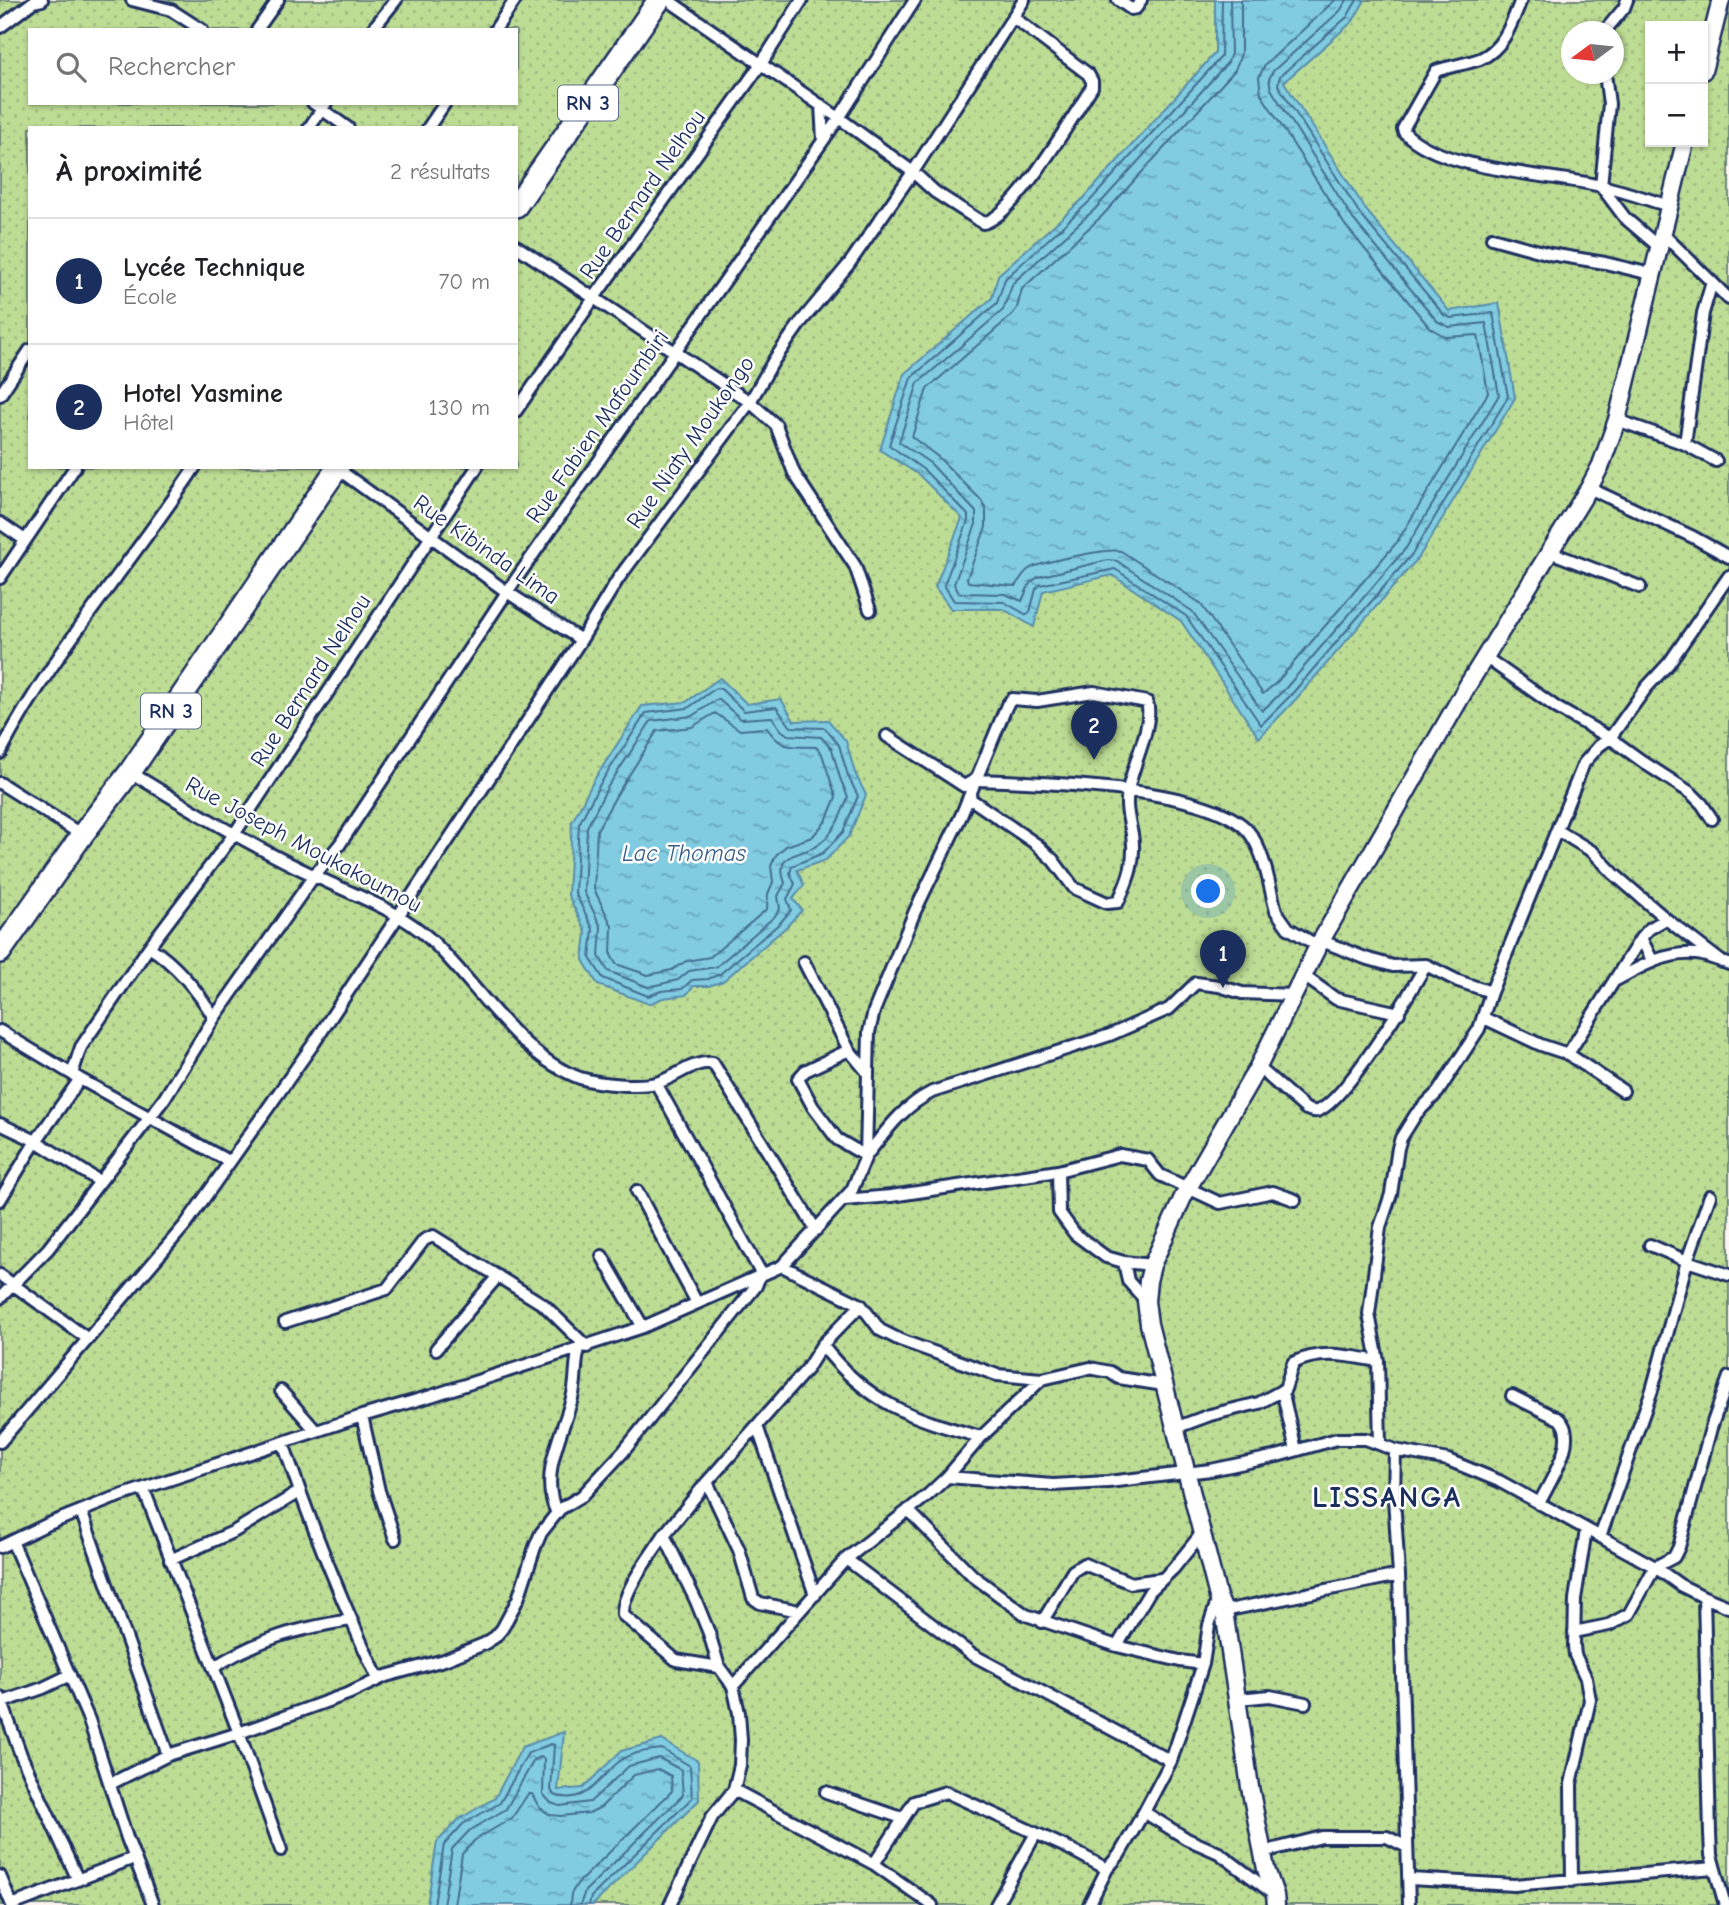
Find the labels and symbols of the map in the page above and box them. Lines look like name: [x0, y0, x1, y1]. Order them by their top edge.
north arrow: [1561, 21, 1624, 84]
road number: RN 3: [558, 86, 618, 120]
street label: Rue Bernard Nelhou: [574, 104, 711, 284]
street label: Rue Fabien Mafoumbiri: [520, 324, 674, 528]
street label: Rue Niaty Moukongo: [621, 351, 760, 534]
street label: Rue Kibinda Lima: [408, 489, 565, 610]
street label: Rue Bernard Nelhou: [245, 589, 376, 772]
road number: RN 3: [141, 694, 201, 728]
pin: 2: [1071, 702, 1117, 760]
street label: Rue Joseph Moukakoumou: [181, 771, 427, 918]
water label: Lac Thomas: [622, 839, 746, 867]
your location: [1191, 874, 1225, 908]
pin: 1: [1200, 930, 1246, 988]
district label: LISSANGA: [1312, 1480, 1462, 1515]

